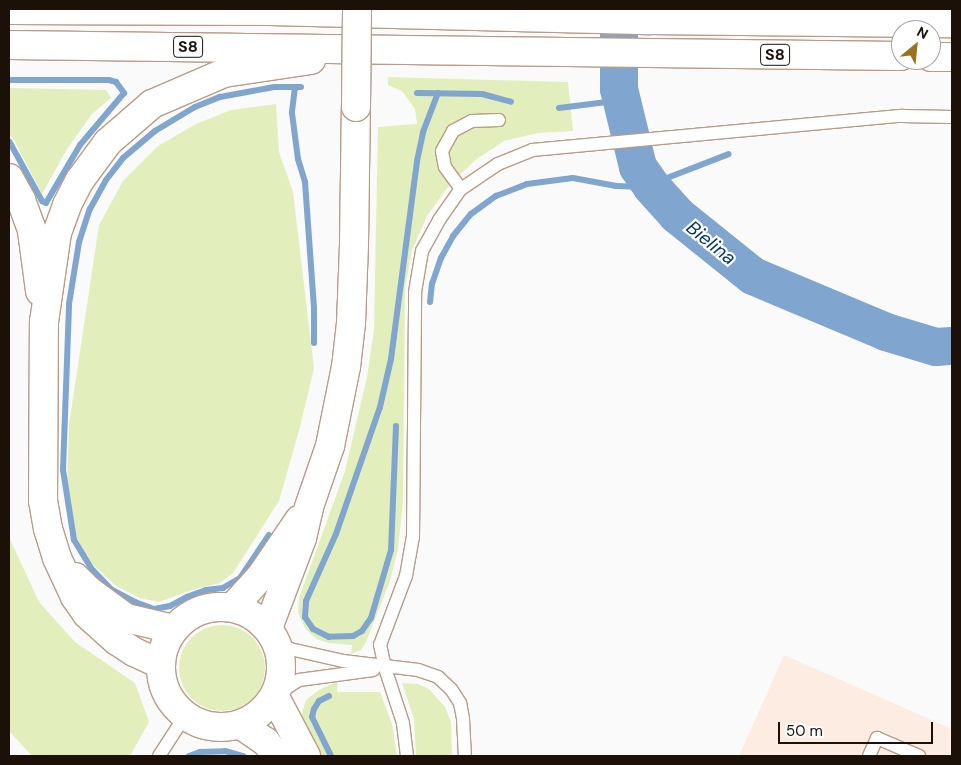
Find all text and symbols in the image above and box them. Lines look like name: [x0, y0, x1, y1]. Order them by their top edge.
north arrow: [891, 20, 941, 70]
text: N: [914, 22, 931, 43]
road number: S8: [173, 34, 203, 61]
road number: S8: [760, 42, 790, 68]
water label: Bielina: [682, 216, 740, 270]
scale bar: [781, 712, 936, 744]
text: 50 m: [786, 721, 823, 741]

